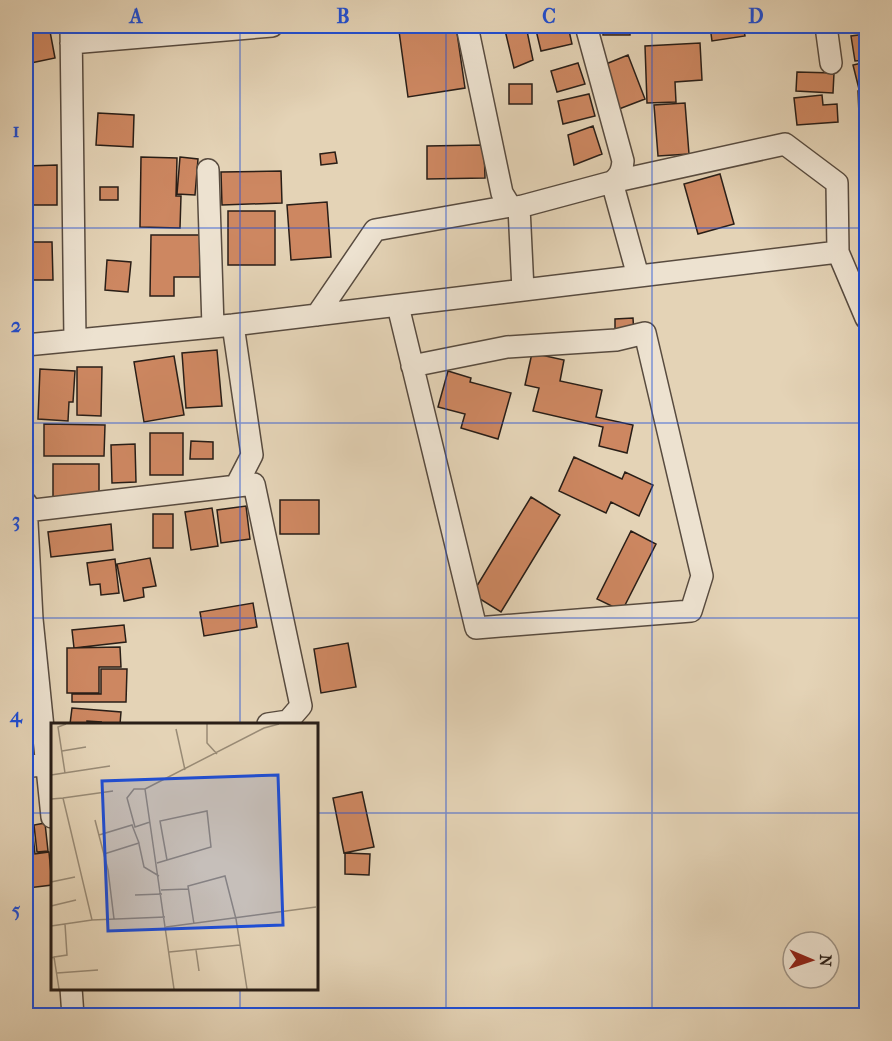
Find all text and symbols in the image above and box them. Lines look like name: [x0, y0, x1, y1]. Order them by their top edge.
text: A: [128, 5, 144, 28]
text: B: [336, 5, 350, 28]
text: C: [542, 5, 556, 28]
text: D: [748, 5, 764, 28]
text: 1: [12, 119, 20, 142]
text: 2: [11, 314, 21, 337]
text: 3: [12, 509, 20, 532]
text: 4: [9, 704, 23, 728]
inset map: [51, 723, 318, 990]
text: 5: [12, 899, 21, 922]
north arrow: [781, 930, 841, 990]
text: N: [816, 954, 835, 968]

